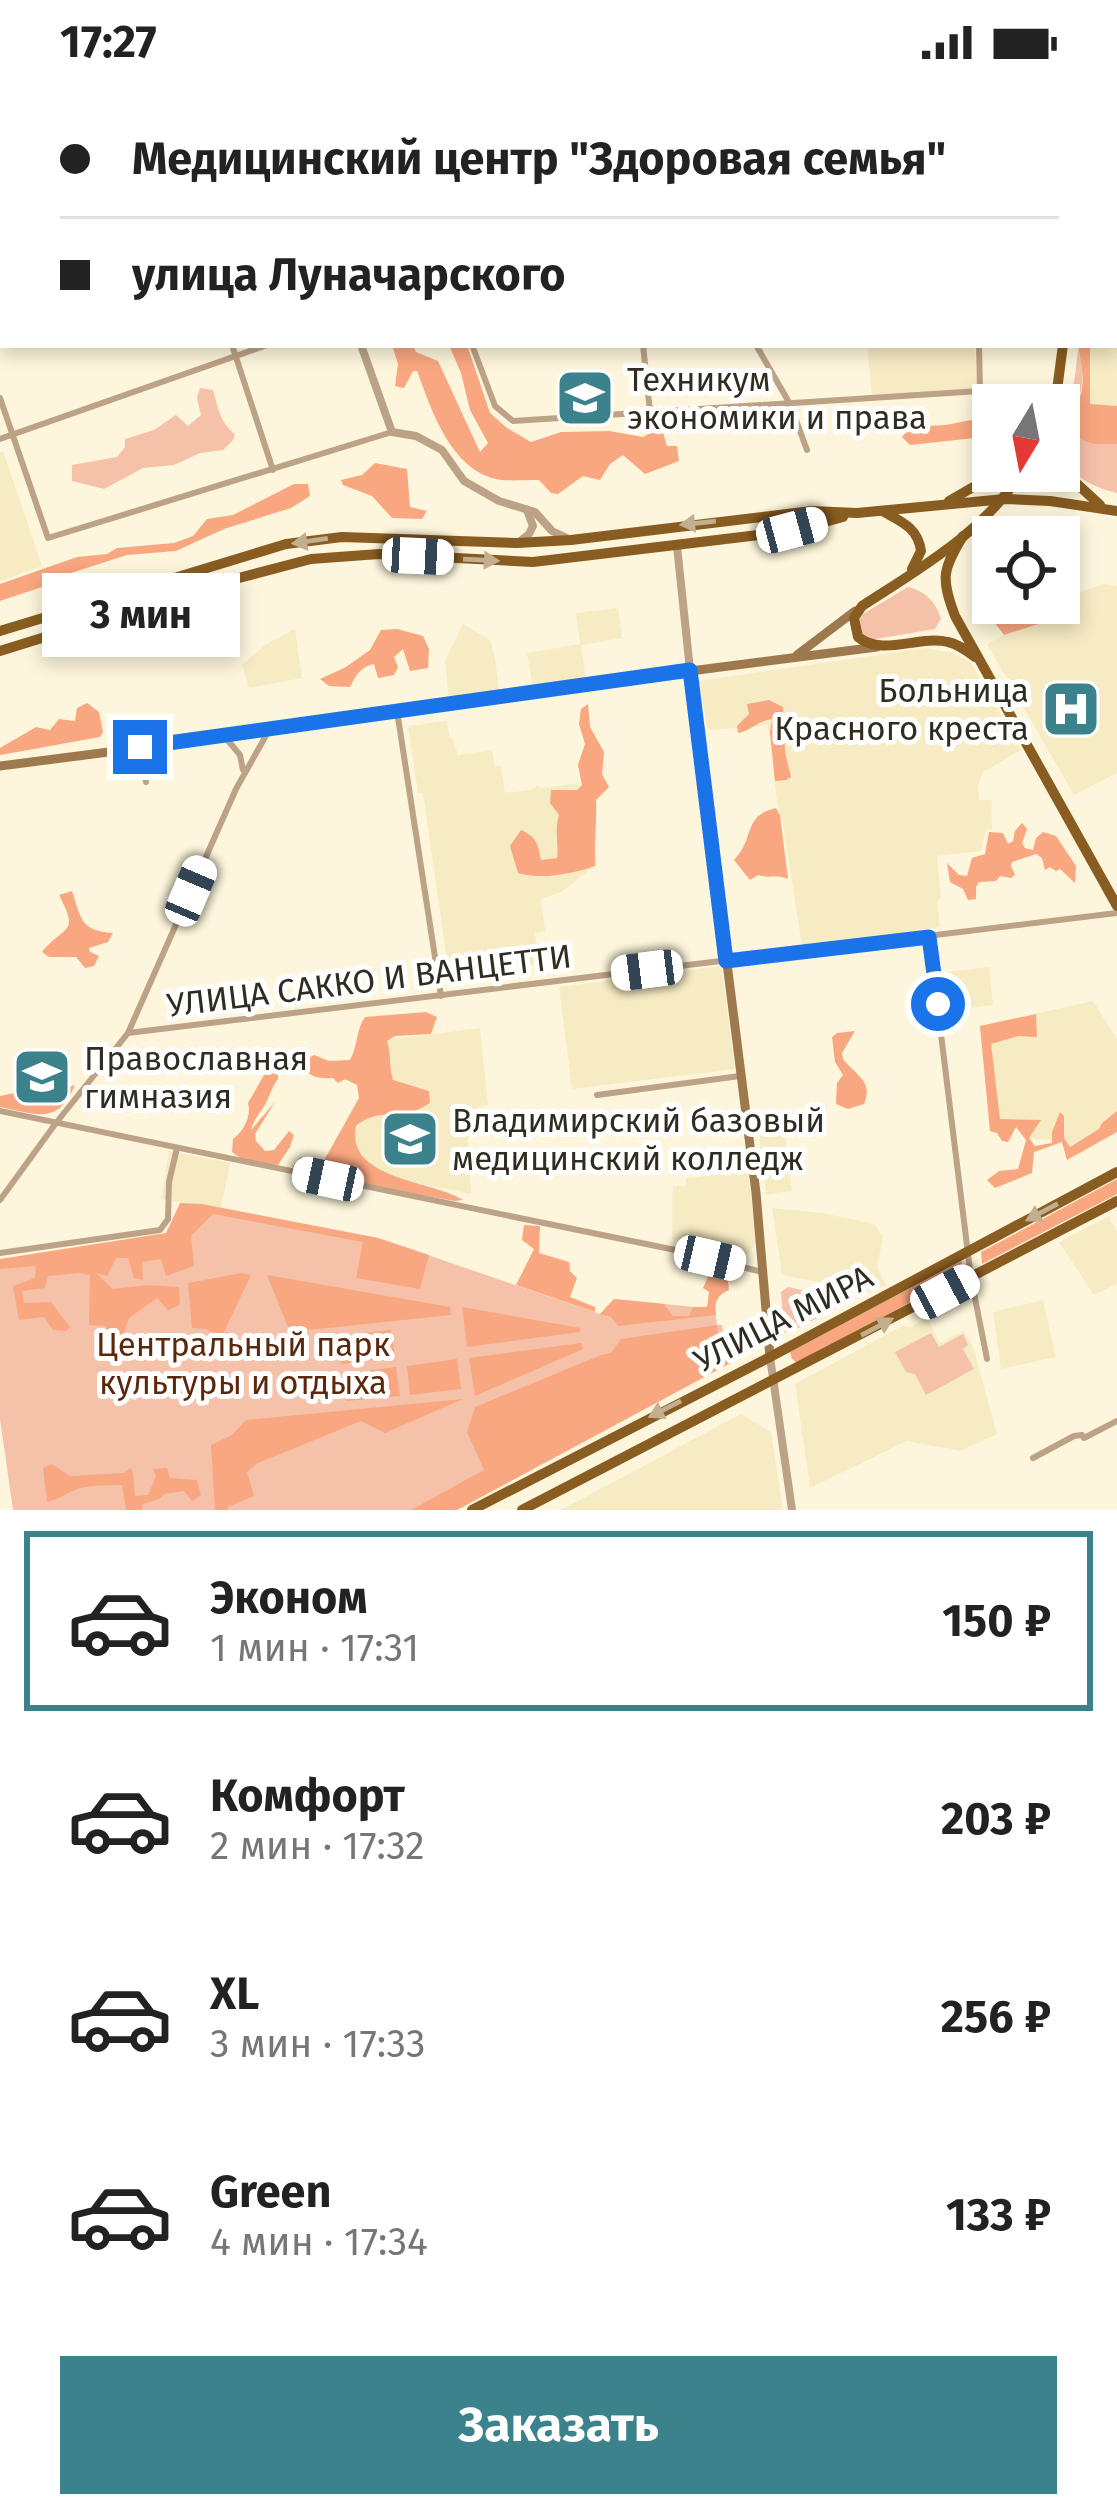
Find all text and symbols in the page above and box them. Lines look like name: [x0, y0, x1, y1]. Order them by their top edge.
text: 17:27: [60, 15, 157, 69]
text: Медицинский центр "Здоровая семья": [132, 132, 946, 186]
text: улица Луначарского: [132, 248, 566, 302]
place label: Техникум экономики и права: [627, 360, 927, 438]
school or university icon: Техникум экономики и права: [554, 367, 616, 429]
north arrow: [972, 384, 1080, 492]
map controls: [972, 384, 1080, 624]
car: [753, 503, 831, 557]
one-way arrow: [679, 514, 717, 533]
button: locate: [972, 516, 1080, 624]
one-way arrow: [291, 532, 328, 551]
car: [381, 536, 455, 576]
one-way arrow: [463, 551, 501, 570]
callout: 3 мин: [41, 573, 239, 657]
text: 3 мин: [90, 592, 192, 638]
place label: Больница Красного креста: [774, 671, 1029, 749]
hospital icon: Больница Красного креста: [1040, 678, 1102, 740]
route end: [113, 720, 167, 774]
car: [160, 851, 222, 931]
street label: УЛИЦА САККО И ВАНЦЕТТИ: [165, 936, 574, 1026]
car: [609, 948, 685, 992]
route start: [911, 977, 965, 1031]
place label: Православная гимназия: [84, 1039, 308, 1117]
school or university icon: Православная гимназия: [11, 1046, 73, 1108]
place label: Владимирский базовый медицинский колледж: [452, 1101, 825, 1179]
school or university icon: Владимирский базовый медицинский колледж: [379, 1108, 441, 1170]
car: [289, 1154, 367, 1204]
one-way arrow: [1025, 1201, 1060, 1222]
car: [671, 1232, 749, 1284]
street label: УЛИЦА МИРА: [687, 1257, 880, 1381]
car: [905, 1259, 985, 1325]
one-way arrow: [859, 1317, 894, 1338]
park label: Центральный парк культуры и отдыха: [96, 1325, 390, 1403]
one-way arrow: [648, 1399, 683, 1419]
icon: car: [66, 1567, 174, 1675]
text: Эконом: [210, 1571, 368, 1625]
text: 150 ₽: [942, 1594, 1051, 1648]
text: 1 мин · 17:31: [210, 1625, 419, 1671]
icon: car: [66, 1765, 174, 1873]
text: Комфорт: [210, 1769, 405, 1823]
text: 203 ₽: [941, 1792, 1051, 1846]
text: 2 мин · 17:32: [210, 1823, 425, 1869]
icon: car: [66, 1963, 174, 2071]
text: XL: [210, 1967, 259, 2021]
text: 256 ₽: [941, 1990, 1051, 2044]
text: 3 мин · 17:33: [210, 2021, 425, 2067]
icon: car: [66, 2161, 174, 2269]
text: Green: [210, 2165, 331, 2219]
text: 133 ₽: [946, 2188, 1051, 2242]
text: 4 мин · 17:34: [210, 2219, 428, 2265]
button: Заказать: [60, 2356, 1057, 2494]

